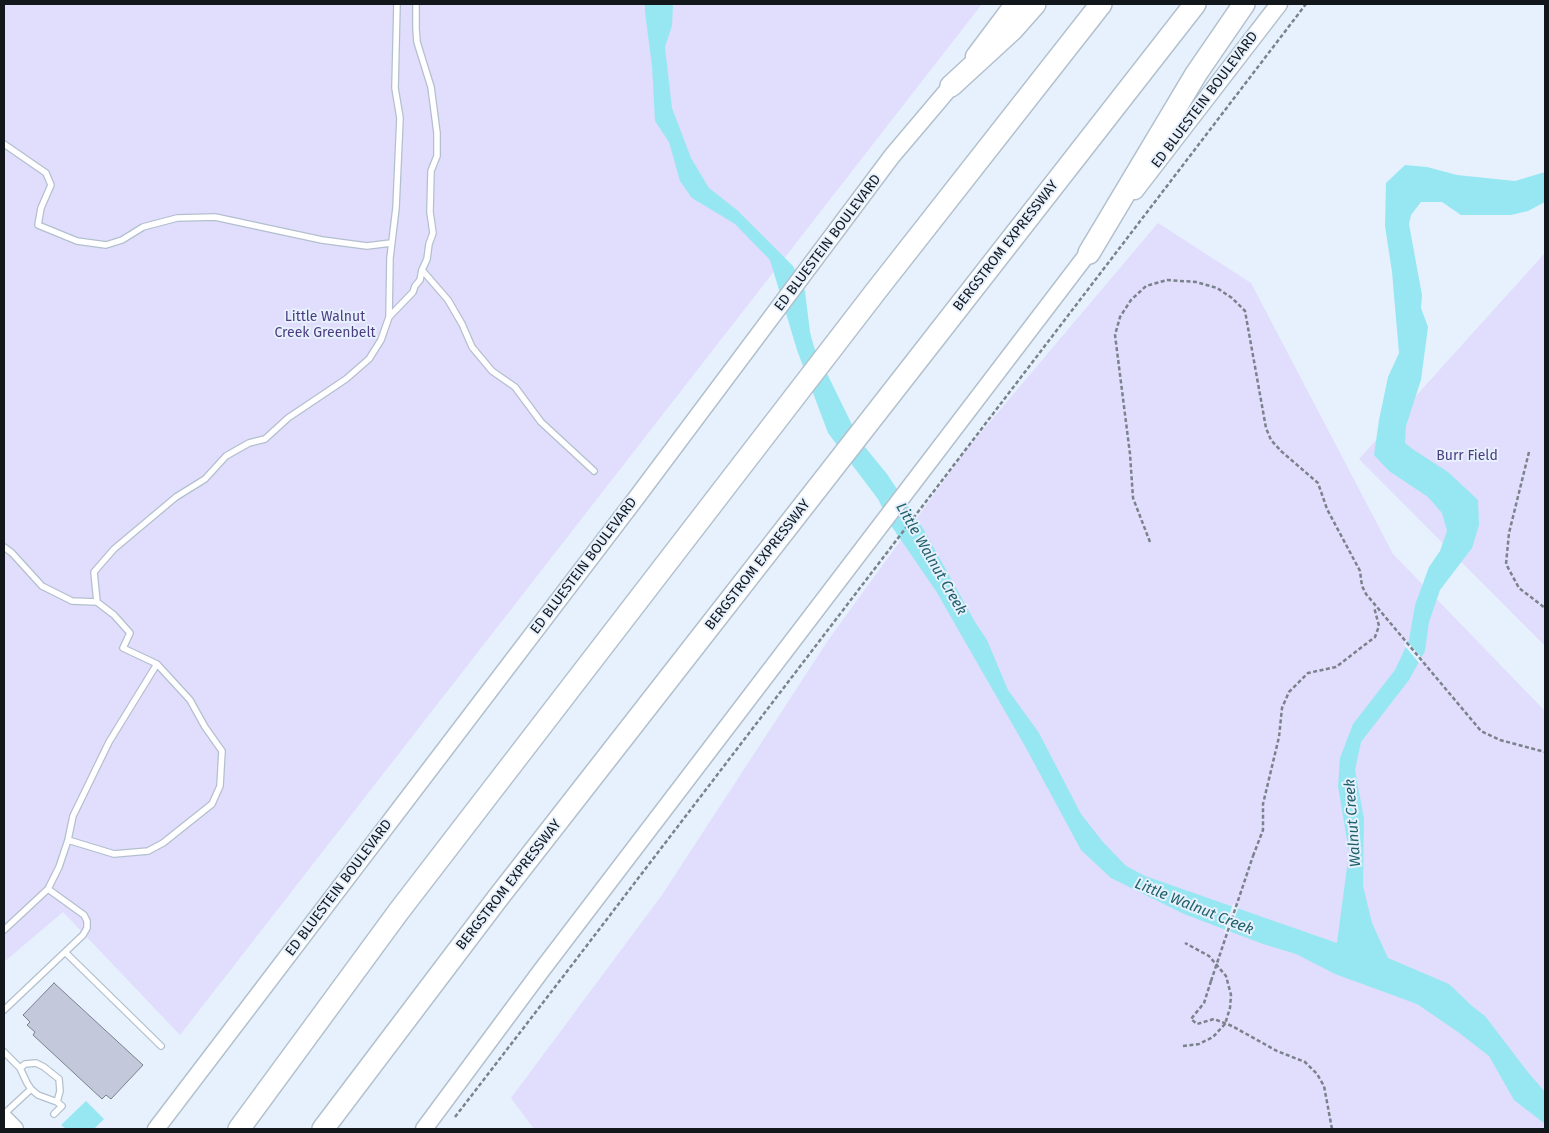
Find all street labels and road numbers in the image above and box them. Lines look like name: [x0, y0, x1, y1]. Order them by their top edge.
street label: ED BLUESTEIN BOULEVARD: [1148, 28, 1262, 172]
street label: ED BLUESTEIN BOULEVARD: [771, 171, 885, 315]
street label: BERGSTROM EXPRESSWAY: [950, 177, 1062, 315]
street label: ED BLUESTEIN BOULEVARD: [527, 494, 641, 638]
street label: BERGSTROM EXPRESSWAY: [702, 496, 814, 634]
street label: ED BLUESTEIN BOULEVARD: [282, 816, 396, 960]
street label: BERGSTROM EXPRESSWAY: [453, 816, 565, 954]

